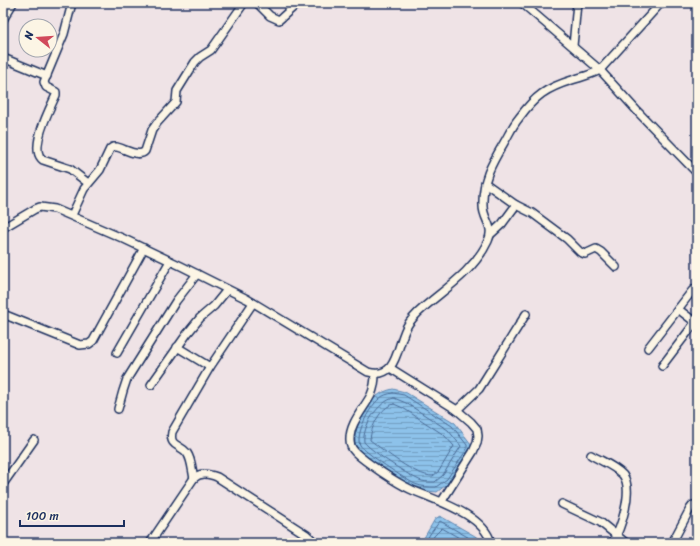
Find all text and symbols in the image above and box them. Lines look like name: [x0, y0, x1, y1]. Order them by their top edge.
north arrow: [18, 18, 58, 58]
text: N: [18, 28, 39, 43]
scale bar: [20, 502, 124, 528]
text: 100 m: [26, 505, 59, 527]

